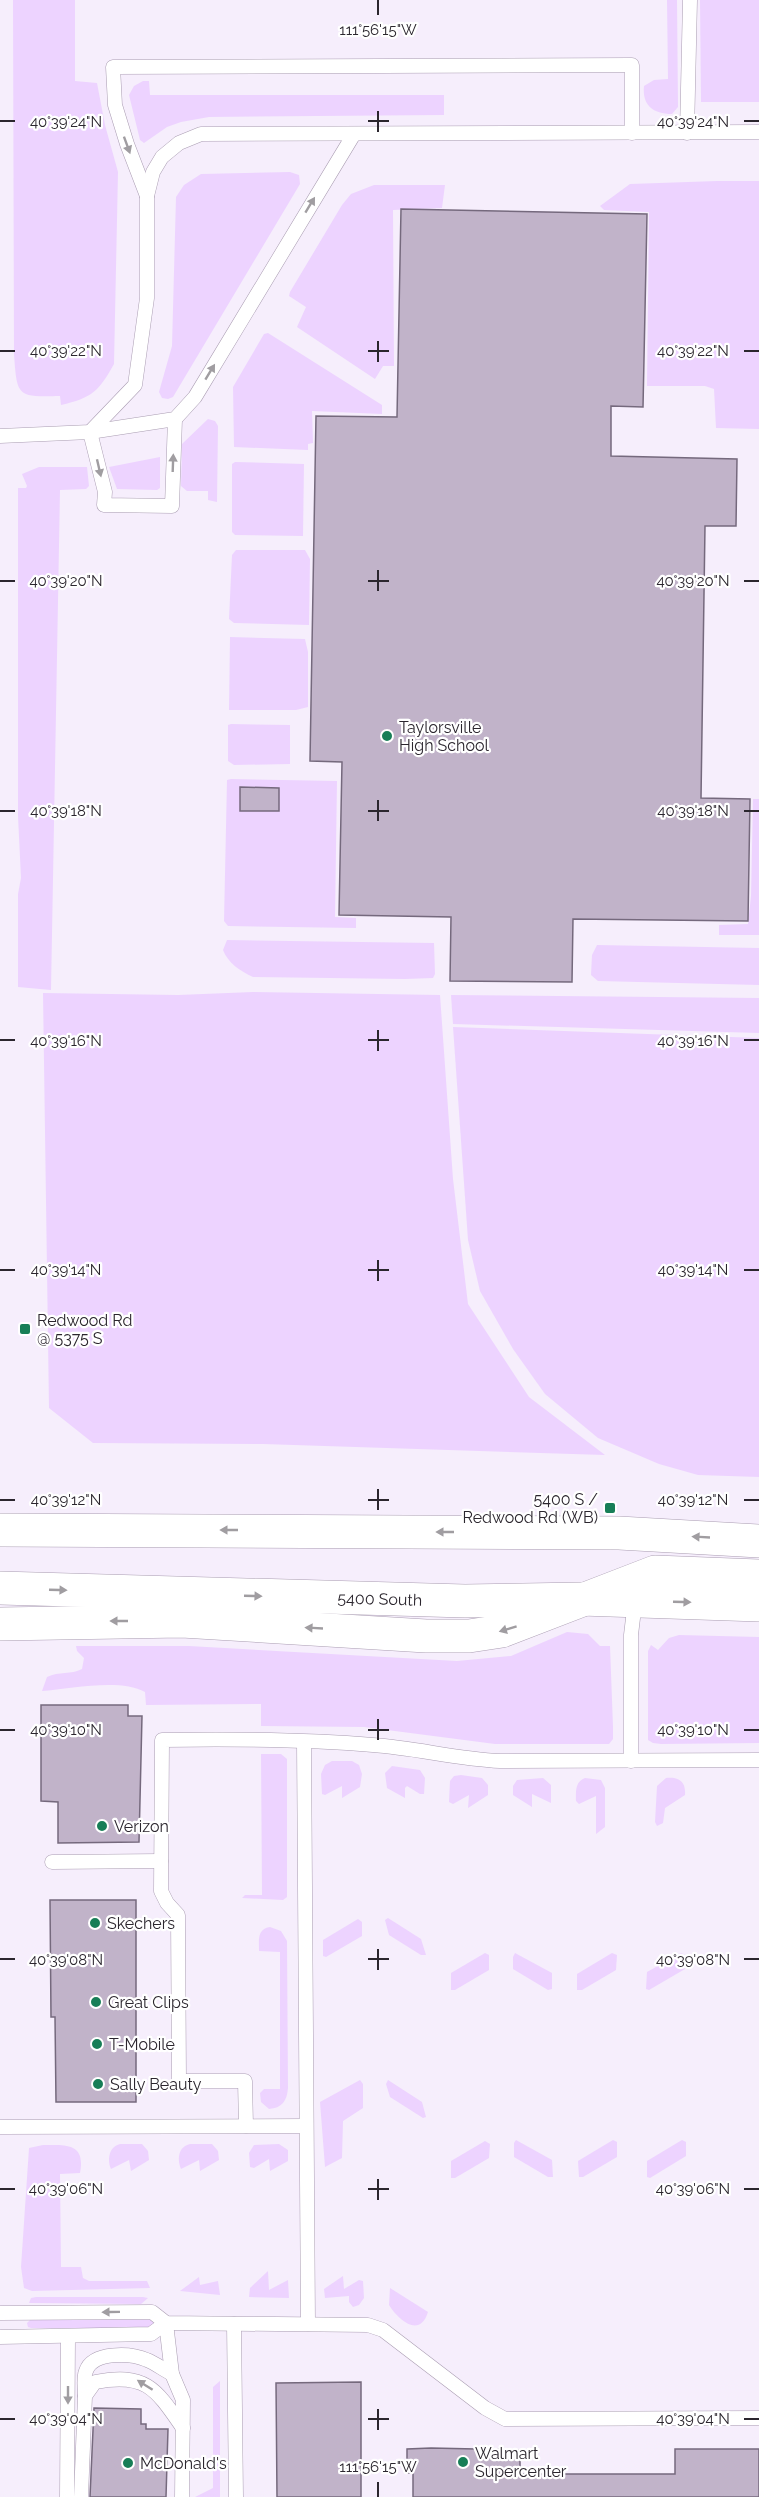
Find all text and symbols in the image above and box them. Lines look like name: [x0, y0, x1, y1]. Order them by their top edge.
text: 111°56'15"W: [339, 21, 417, 39]
text: 40°39'24"N: [30, 113, 102, 131]
text: 40°39'24"N: [657, 113, 729, 131]
one-way arrow: [123, 136, 133, 154]
one-way arrow: [305, 197, 316, 213]
text: 40°39'22"N: [30, 342, 102, 360]
text: 40°39'22"N: [657, 342, 729, 360]
one-way arrow: [204, 364, 215, 380]
one-way arrow: [169, 453, 178, 472]
one-way arrow: [95, 459, 105, 478]
text: 40°39'20"N: [29, 572, 103, 590]
text: 40°39'20"N: [656, 572, 730, 590]
place label: Taylorsville High School: [399, 718, 489, 755]
marker: Taylorsville High School: [380, 729, 394, 743]
text: 40°39'18"N: [30, 802, 102, 820]
text: 40°39'18"N: [657, 802, 729, 820]
text: 40°39'16"N: [30, 1032, 102, 1050]
text: 40°39'16"N: [657, 1032, 729, 1050]
text: 40°39'14"N: [31, 1261, 101, 1279]
text: 40°39'14"N: [658, 1261, 728, 1279]
place label: Redwood Rd @ 5375 S: [37, 1311, 133, 1348]
marker: Redwood Rd @ 5375 S: [18, 1322, 32, 1336]
place label: 5400 S / Redwood Rd (WB): [462, 1490, 598, 1527]
text: 40°39'12"N: [31, 1491, 101, 1509]
text: 40°39'12"N: [658, 1491, 728, 1509]
marker: 5400 S / Redwood Rd (WB): [603, 1501, 617, 1515]
one-way arrow: [219, 1525, 238, 1535]
one-way arrow: [435, 1527, 454, 1536]
one-way arrow: [691, 1533, 710, 1542]
one-way arrow: [49, 1586, 68, 1595]
street label: 5400 South: [337, 1588, 422, 1609]
one-way arrow: [244, 1591, 263, 1600]
one-way arrow: [672, 1598, 691, 1607]
one-way arrow: [109, 1616, 128, 1626]
one-way arrow: [304, 1624, 323, 1633]
one-way arrow: [499, 1624, 517, 1634]
text: 40°39'10"N: [30, 1721, 102, 1739]
text: 40°39'10"N: [657, 1721, 729, 1739]
place label: Verizon: [114, 1817, 169, 1836]
marker: Verizon: [95, 1819, 109, 1833]
place label: Skechers: [107, 1914, 175, 1933]
marker: Skechers: [88, 1916, 102, 1930]
text: 40°39'08"N: [29, 1951, 103, 1969]
text: 40°39'08"N: [656, 1951, 730, 1969]
place label: Great Clips: [108, 1993, 189, 2012]
marker: Great Clips: [89, 1995, 103, 2009]
place label: T-Mobile: [109, 2035, 175, 2054]
marker: T-Mobile: [90, 2037, 104, 2051]
place label: Sally Beauty: [110, 2075, 202, 2094]
marker: Sally Beauty: [91, 2077, 105, 2091]
text: 40°39'06"N: [29, 2180, 103, 2198]
text: 40°39'06"N: [656, 2180, 730, 2198]
one-way arrow: [102, 2307, 121, 2317]
one-way arrow: [136, 2380, 153, 2391]
one-way arrow: [63, 2386, 73, 2405]
text: 40°39'04"N: [29, 2410, 103, 2428]
text: 40°39'04"N: [656, 2410, 730, 2428]
place label: Walmart Supercenter: [475, 2444, 567, 2481]
place label: McDonald's: [140, 2454, 227, 2473]
marker: Walmart Supercenter: [456, 2455, 470, 2469]
marker: McDonald's: [121, 2456, 135, 2470]
text: 111°56'15"W: [339, 2458, 417, 2476]

